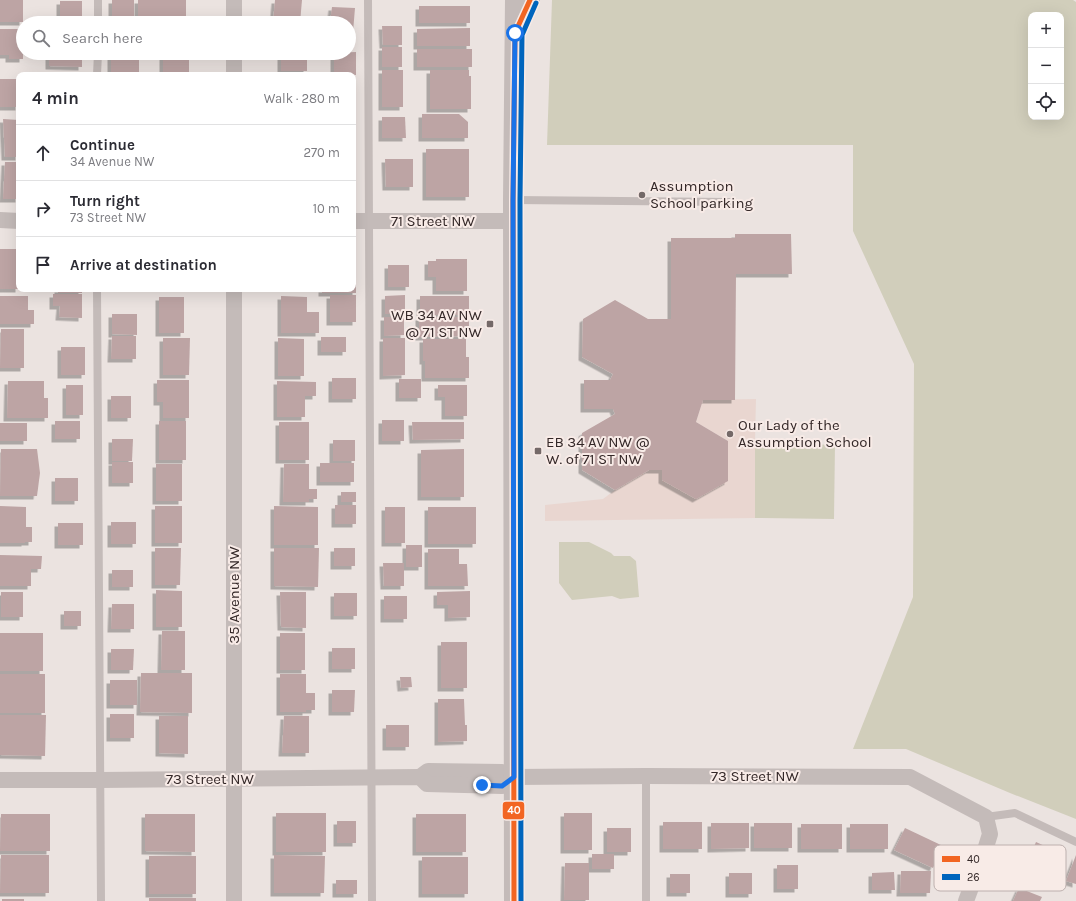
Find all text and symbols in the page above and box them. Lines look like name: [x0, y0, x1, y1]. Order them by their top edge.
map controls: [1028, 12, 1064, 120]
button: +: [1028, 12, 1064, 48]
search box: [16, 16, 356, 60]
route start: [506, 24, 524, 42]
icon: search: [30, 27, 52, 49]
text: Search here: [62, 29, 143, 47]
button: −: [1028, 48, 1064, 84]
button: locate: [1028, 84, 1064, 120]
text: 4 min: [32, 88, 79, 108]
text: Walk · 280 m: [264, 91, 340, 106]
text: Continue: [70, 136, 135, 154]
icon: ahead: [32, 142, 54, 164]
text: 270 m: [303, 145, 340, 160]
text: 34 Avenue NW: [70, 154, 154, 169]
place label: Assumption School parking: [650, 177, 753, 212]
marker: Assumption School parking: [637, 190, 647, 200]
text: Turn right: [70, 192, 140, 210]
icon: right: [32, 198, 54, 220]
text: 10 m: [313, 201, 340, 216]
text: 73 Street NW: [70, 210, 146, 225]
street label: 71 Street NW: [391, 212, 476, 230]
icon: arrive: [32, 254, 54, 276]
text: Arrive at destination: [70, 256, 217, 274]
place label: WB 34 AV NW @ 71 ST NW: [391, 306, 483, 341]
marker: WB 34 AV NW @ 71 ST NW: [485, 319, 495, 329]
place label: Our Lady of the Assumption School: [738, 416, 872, 451]
marker: Our Lady of the Assumption School: [725, 429, 735, 439]
place label: EB 34 AV NW @ W. of 71 ST NW: [546, 433, 650, 468]
marker: EB 34 AV NW @ W. of 71 ST NW: [533, 446, 543, 456]
street label: 35 Avenue NW: [225, 546, 243, 644]
street label: 73 Street NW: [711, 767, 800, 785]
street label: 73 Street NW: [166, 770, 255, 788]
route end: [473, 776, 491, 794]
line badge: 40: [502, 801, 525, 820]
text: 40: [507, 804, 521, 817]
legend: [934, 845, 1066, 891]
text: 40: [967, 853, 980, 866]
text: 26: [967, 871, 980, 884]

